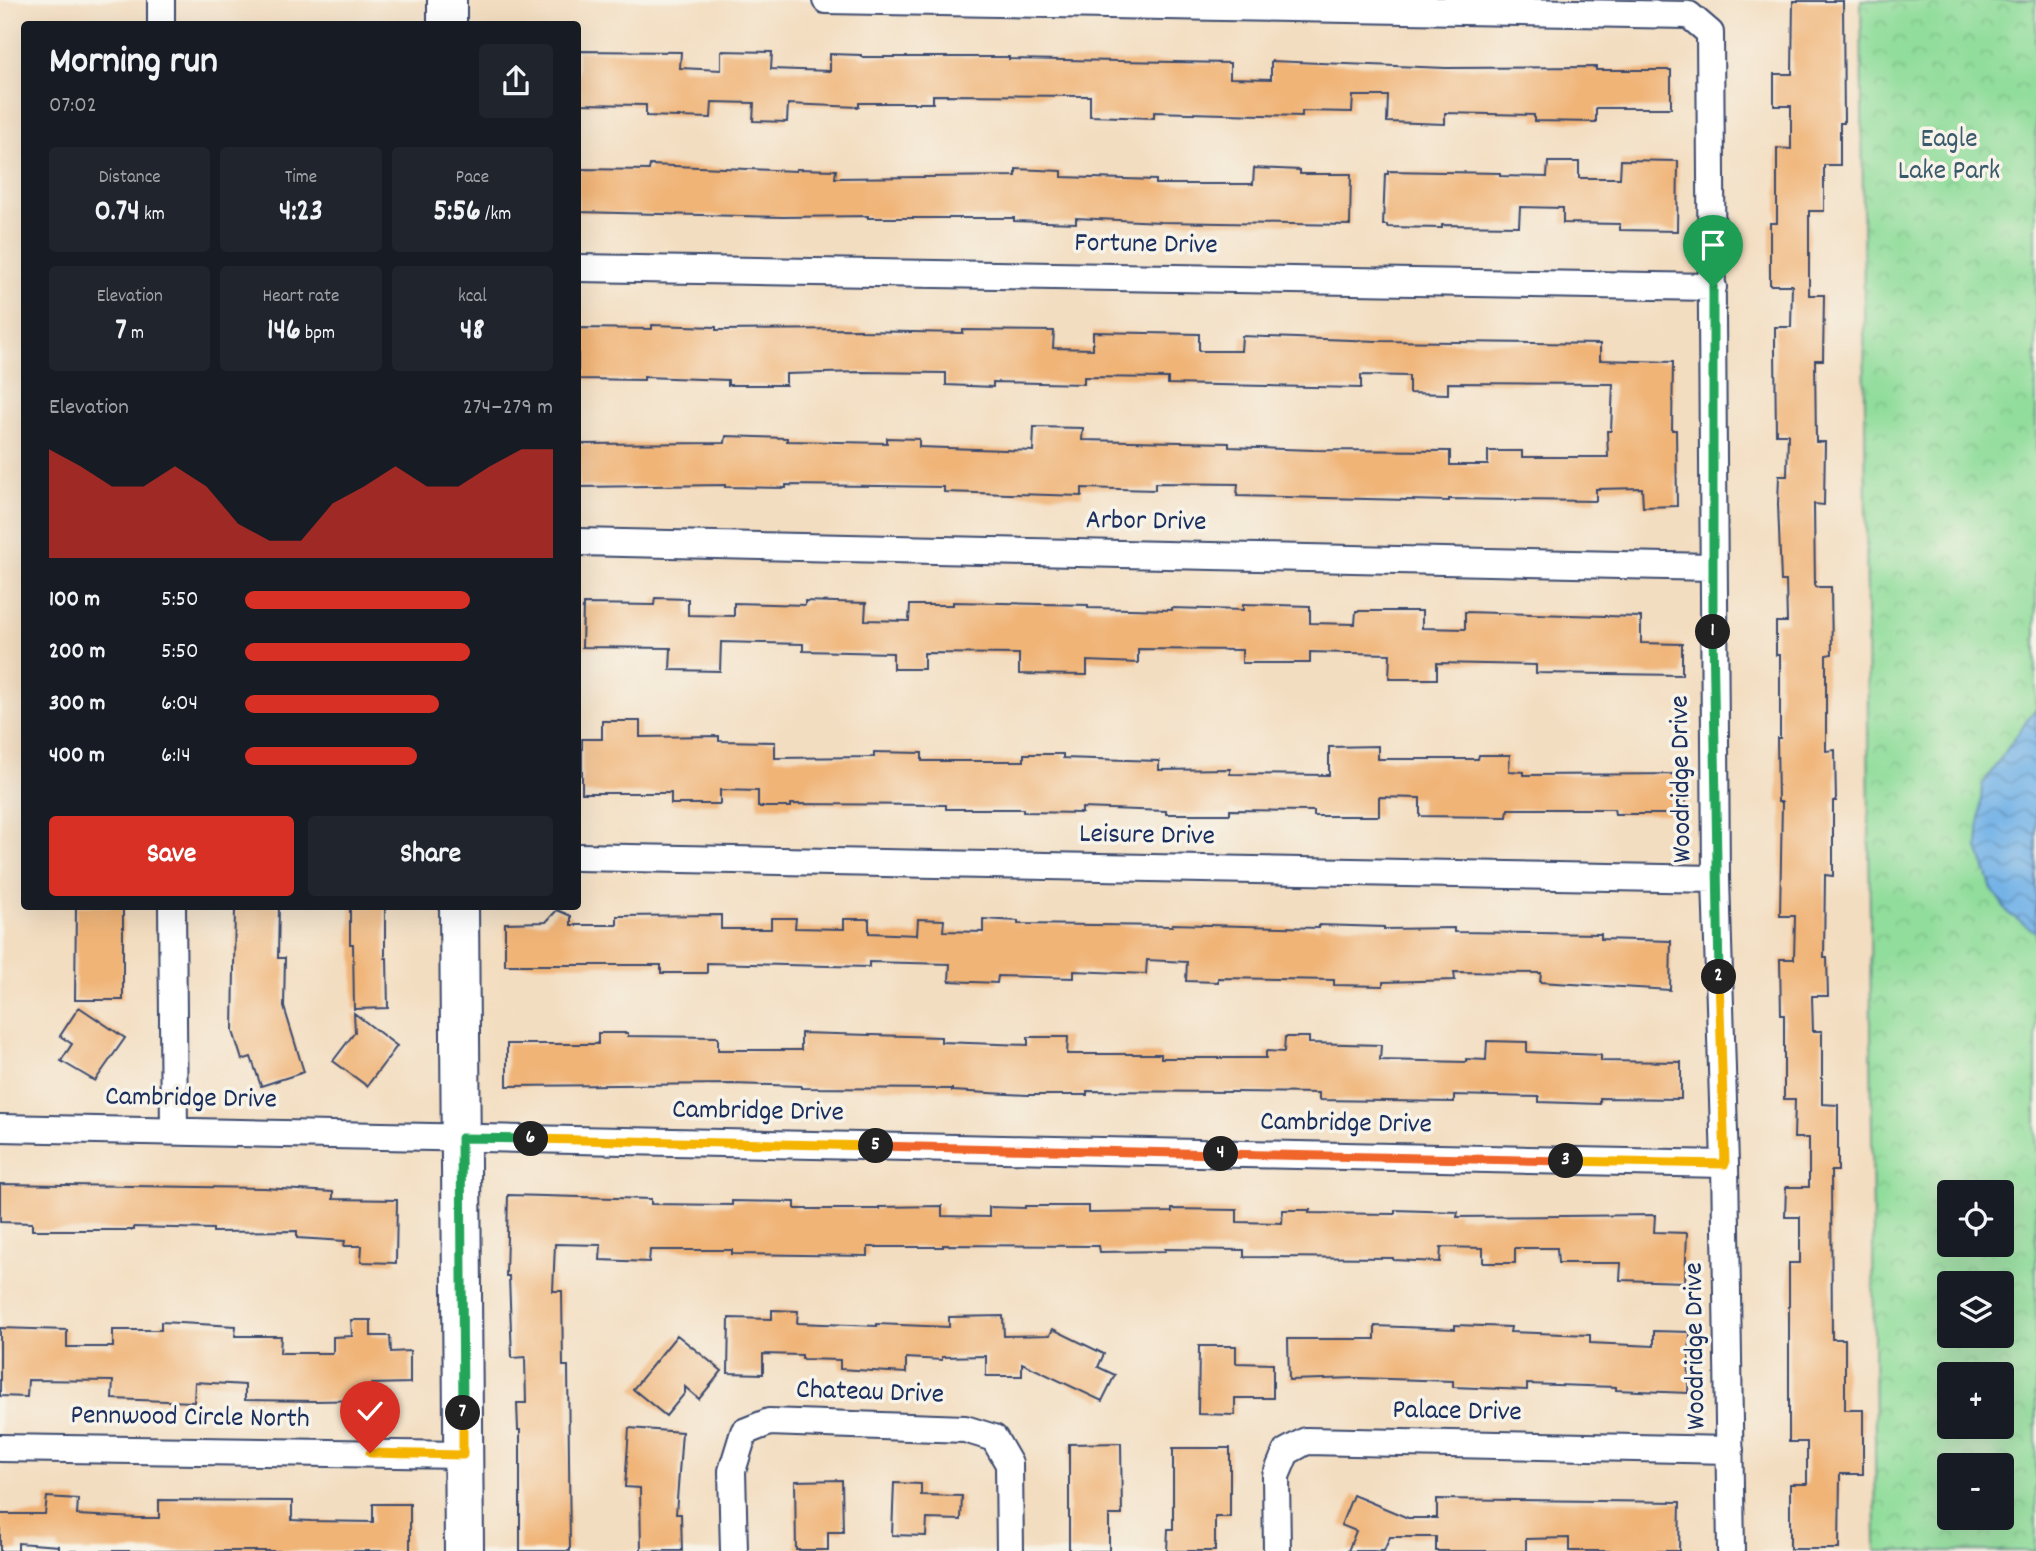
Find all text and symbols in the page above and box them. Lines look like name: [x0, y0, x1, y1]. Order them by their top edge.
text: Morning run: [49, 36, 218, 91]
button: share: [479, 44, 553, 118]
text: 07:02: [49, 90, 97, 123]
park label: Eagle Lake Park: [1898, 121, 2000, 193]
text: Distance: [99, 165, 161, 192]
text: Time: [285, 165, 317, 192]
text: Pace: [456, 165, 489, 192]
text: 0.74: [94, 192, 140, 235]
text: 4:23: [279, 192, 323, 235]
text: 5:56: [433, 192, 481, 235]
text: km: [140, 202, 165, 229]
text: /km: [481, 202, 511, 229]
pin: [1683, 215, 1743, 287]
street label: Fortune Drive: [1074, 225, 1218, 267]
icon: arrive: [1694, 226, 1732, 264]
text: Elevation: [97, 284, 163, 311]
text: Heart rate: [263, 284, 339, 311]
text: kcal: [458, 284, 487, 311]
text: 7: [115, 311, 127, 354]
text: 146: [267, 311, 301, 354]
text: 48: [460, 311, 485, 354]
text: m: [127, 321, 144, 348]
text: bpm: [301, 321, 335, 348]
text: Elevation: [49, 392, 129, 425]
text: 274–279 m: [463, 392, 553, 425]
street label: Arbor Drive: [1085, 502, 1207, 544]
text: 100 m: [49, 584, 100, 617]
text: 5:50: [161, 584, 199, 617]
pin: 1: [1696, 614, 1730, 650]
text: 1: [1710, 618, 1715, 645]
text: 200 m: [49, 636, 105, 669]
text: 5:50: [161, 636, 199, 669]
text: 300 m: [49, 688, 105, 721]
text: 6:04: [161, 688, 198, 721]
street label: Woodridge Drive: [1662, 695, 1704, 863]
text: 400 m: [49, 740, 105, 773]
text: 6:14: [161, 740, 191, 773]
button: Save: [49, 816, 294, 896]
button: Share: [308, 816, 553, 896]
street label: Leisure Drive: [1079, 816, 1215, 858]
pin: 2: [1702, 960, 1736, 995]
text: 2: [1714, 963, 1723, 990]
street label: Cambridge Drive: [105, 1079, 277, 1121]
street label: Cambridge Drive: [672, 1092, 844, 1134]
street label: Cambridge Drive: [1260, 1104, 1432, 1146]
pin: 6: [514, 1122, 548, 1156]
text: 6: [526, 1125, 535, 1152]
pin: 5: [858, 1128, 894, 1164]
text: 5: [871, 1132, 880, 1159]
pin: 4: [1204, 1136, 1238, 1172]
text: 4: [1217, 1140, 1224, 1167]
pin: 3: [1548, 1144, 1584, 1178]
text: 3: [1561, 1147, 1570, 1174]
map controls: [1937, 1180, 2014, 1530]
button: locate: [1937, 1180, 2014, 1257]
street label: Woodridge Drive: [1676, 1262, 1718, 1430]
button: layers: [1937, 1271, 2014, 1348]
button: +: [1937, 1362, 2014, 1439]
street label: Chateau Drive: [795, 1371, 945, 1417]
pin: [340, 1381, 400, 1453]
icon: check: [351, 1392, 389, 1430]
street label: Palace Drive: [1392, 1392, 1522, 1434]
pin: 7: [446, 1396, 480, 1430]
street label: Pennwood Circle North: [70, 1397, 310, 1441]
text: 7: [459, 1399, 466, 1426]
button: −: [1937, 1453, 2014, 1530]

